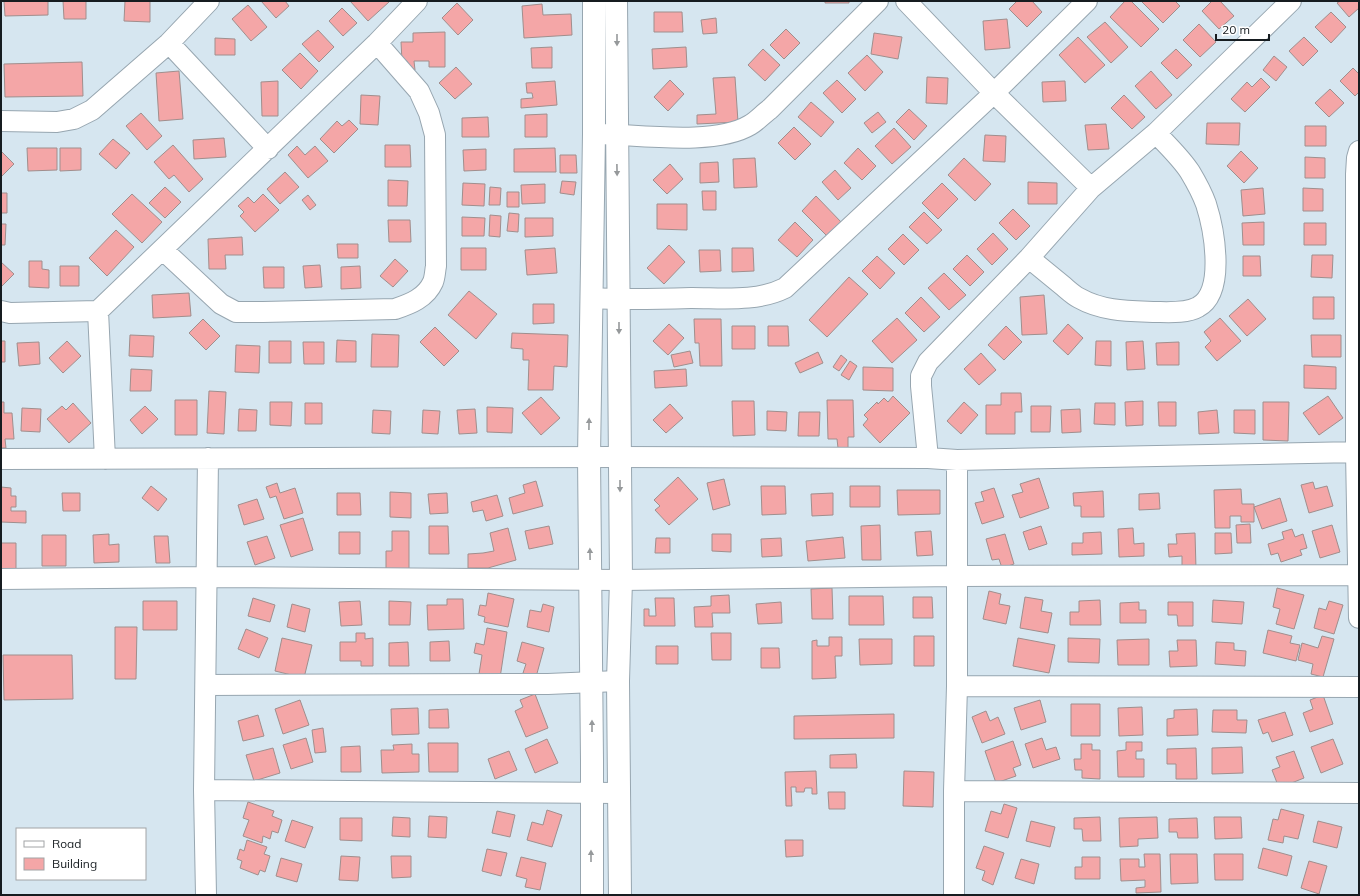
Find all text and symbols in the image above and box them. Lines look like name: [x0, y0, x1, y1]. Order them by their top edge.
scale bar: [1216, 16, 1269, 42]
text: 20 m: [1222, 22, 1250, 37]
one-way arrow: [614, 34, 620, 47]
one-way arrow: [614, 164, 620, 177]
one-way arrow: [616, 322, 622, 335]
one-way arrow: [586, 417, 592, 430]
one-way arrow: [617, 480, 623, 493]
one-way arrow: [587, 547, 593, 560]
one-way arrow: [589, 719, 595, 732]
legend: [16, 828, 146, 880]
text: Road: [52, 836, 81, 851]
one-way arrow: [588, 849, 594, 862]
text: Building: [52, 856, 97, 871]

